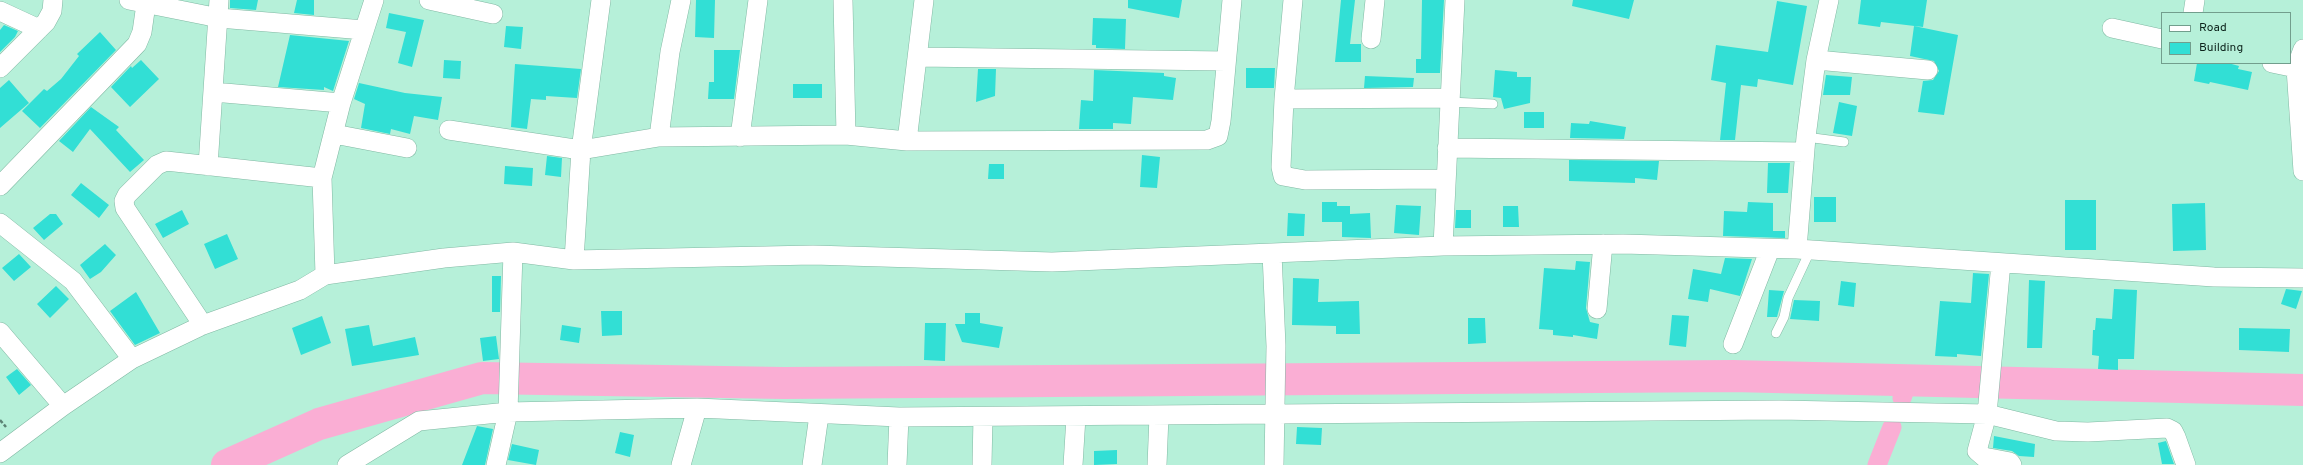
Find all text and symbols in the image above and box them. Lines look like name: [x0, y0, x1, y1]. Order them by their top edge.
legend: [2161, 12, 2291, 64]
text: Road: [2199, 20, 2227, 36]
text: Building: [2199, 40, 2243, 56]

